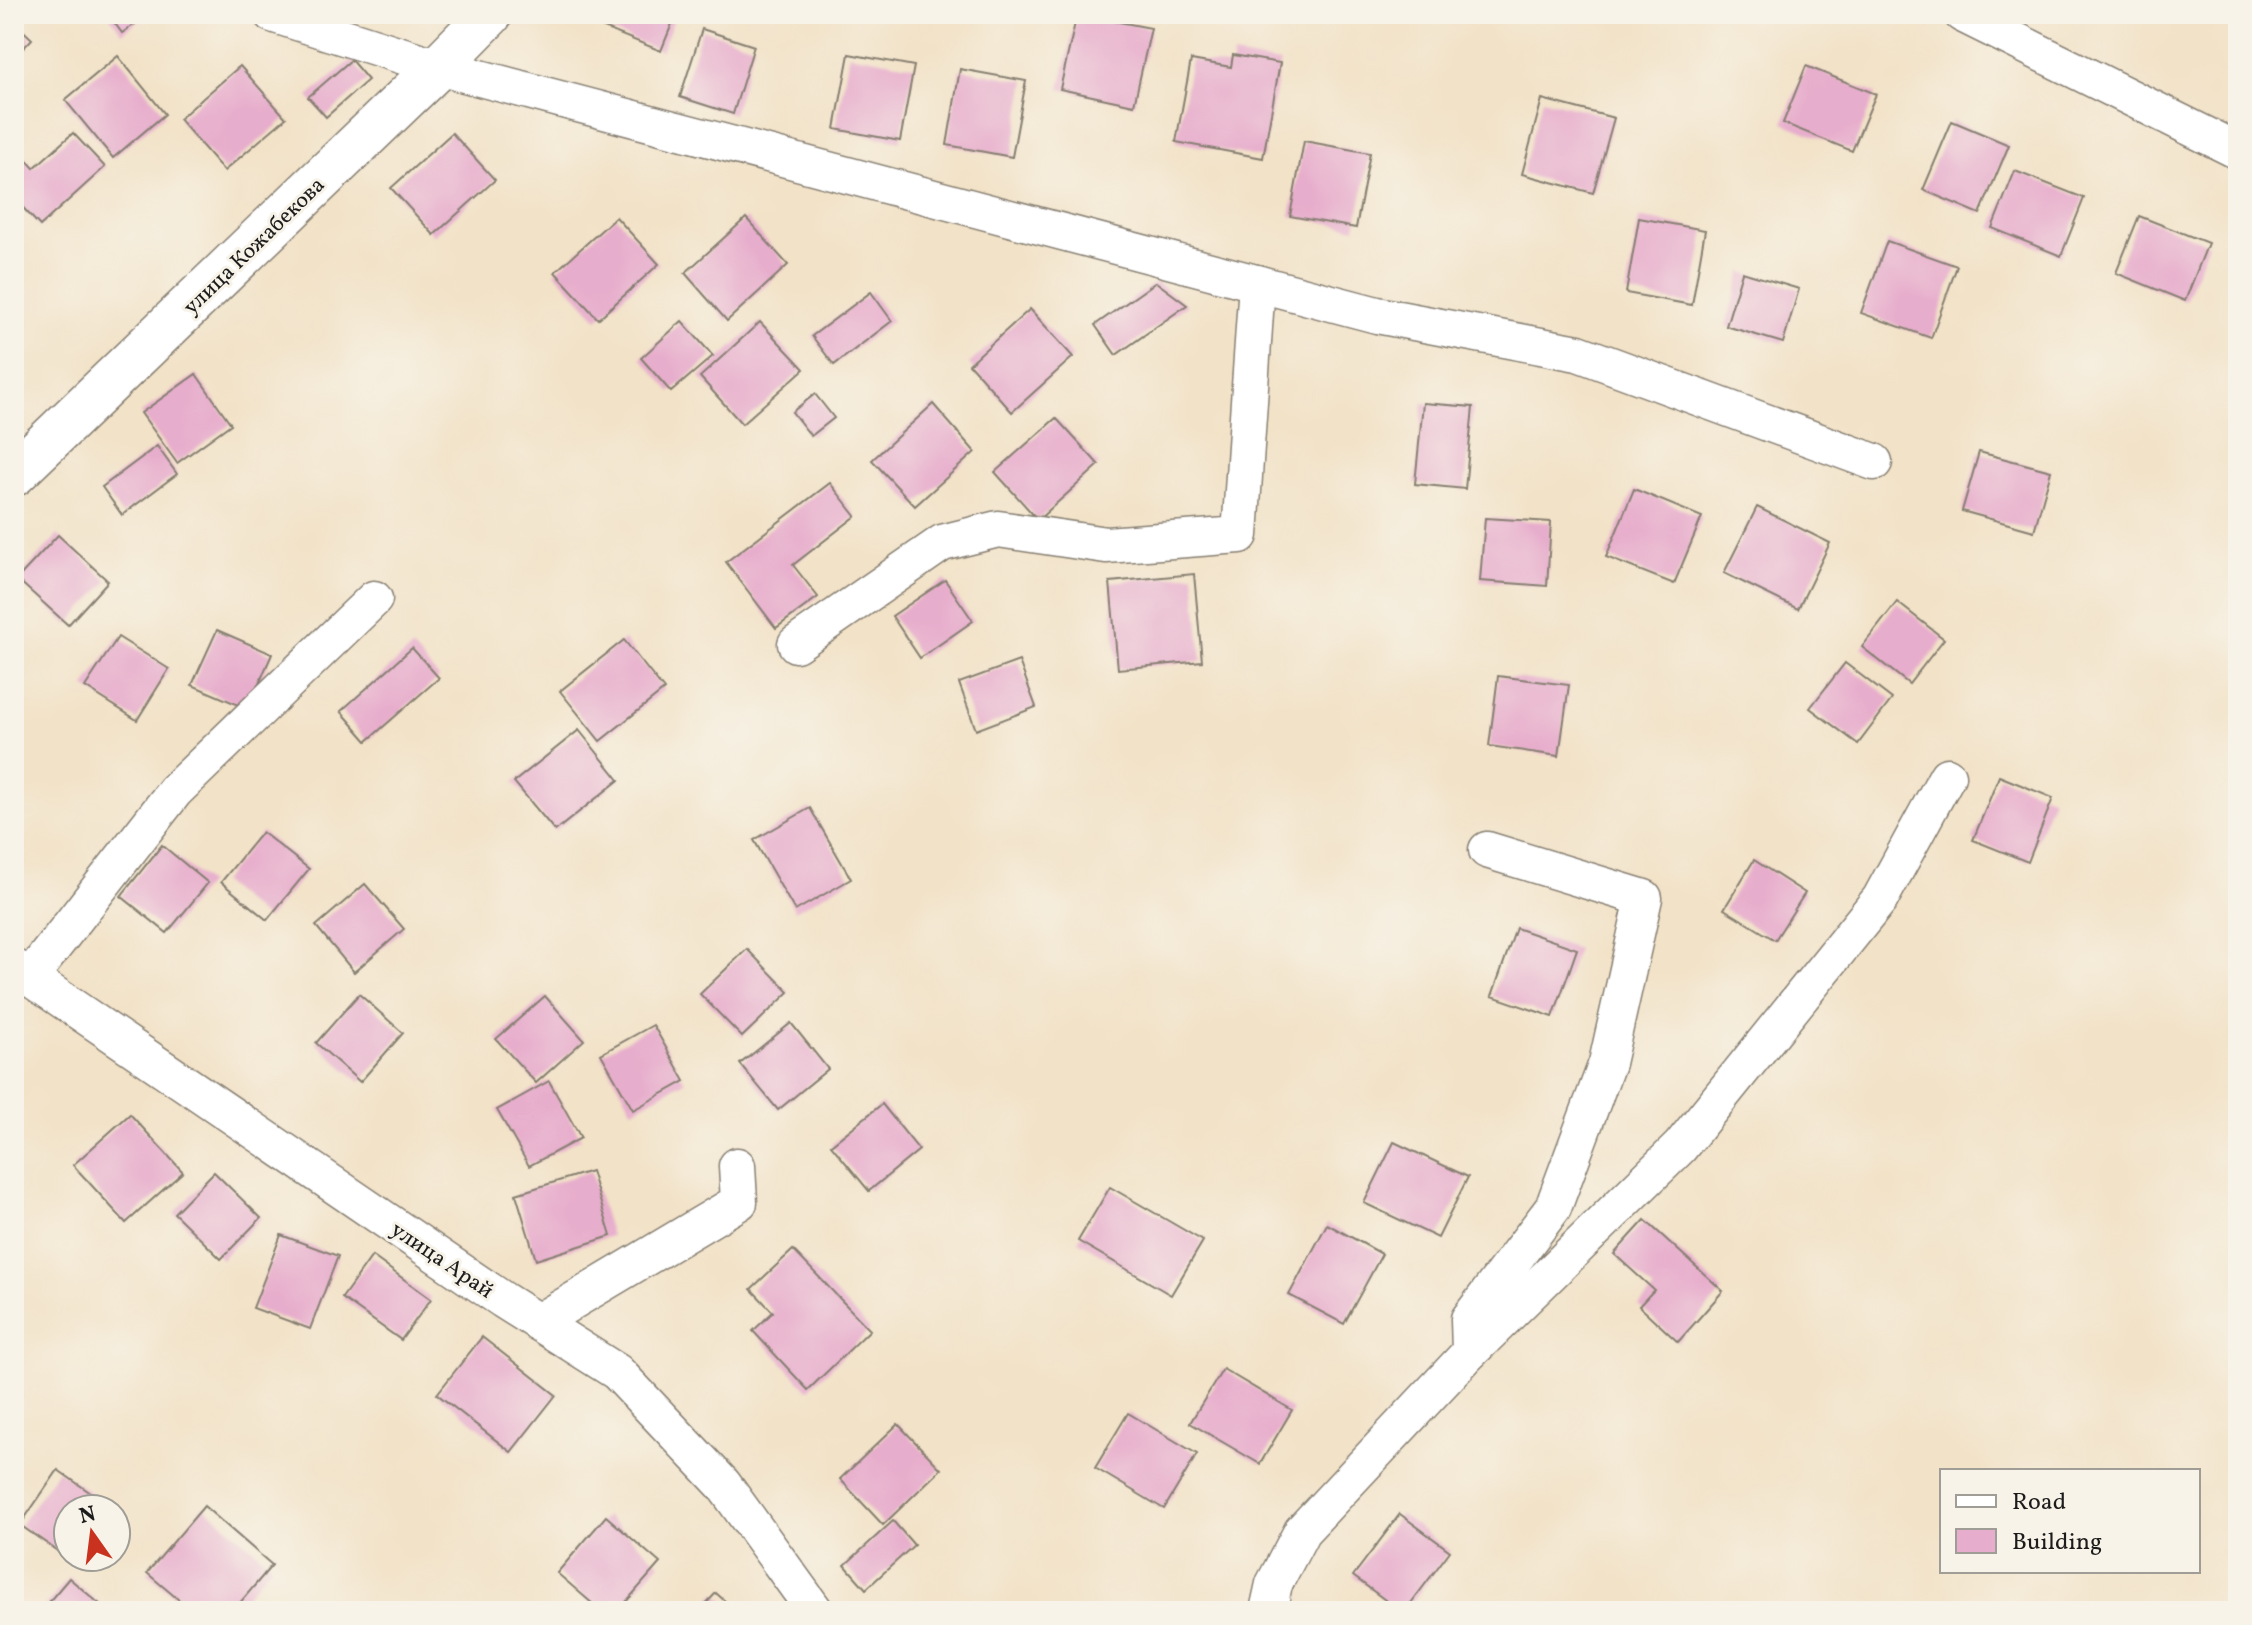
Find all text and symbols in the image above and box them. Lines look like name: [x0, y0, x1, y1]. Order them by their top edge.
street label: улица Кожабекова: [177, 171, 333, 323]
street label: улица Арай: [384, 1215, 499, 1307]
legend: [1940, 1469, 2200, 1573]
text: Road: [2012, 1486, 2066, 1520]
north arrow: [52, 1493, 132, 1573]
text: N: [76, 1499, 99, 1533]
text: Building: [2012, 1526, 2102, 1560]

